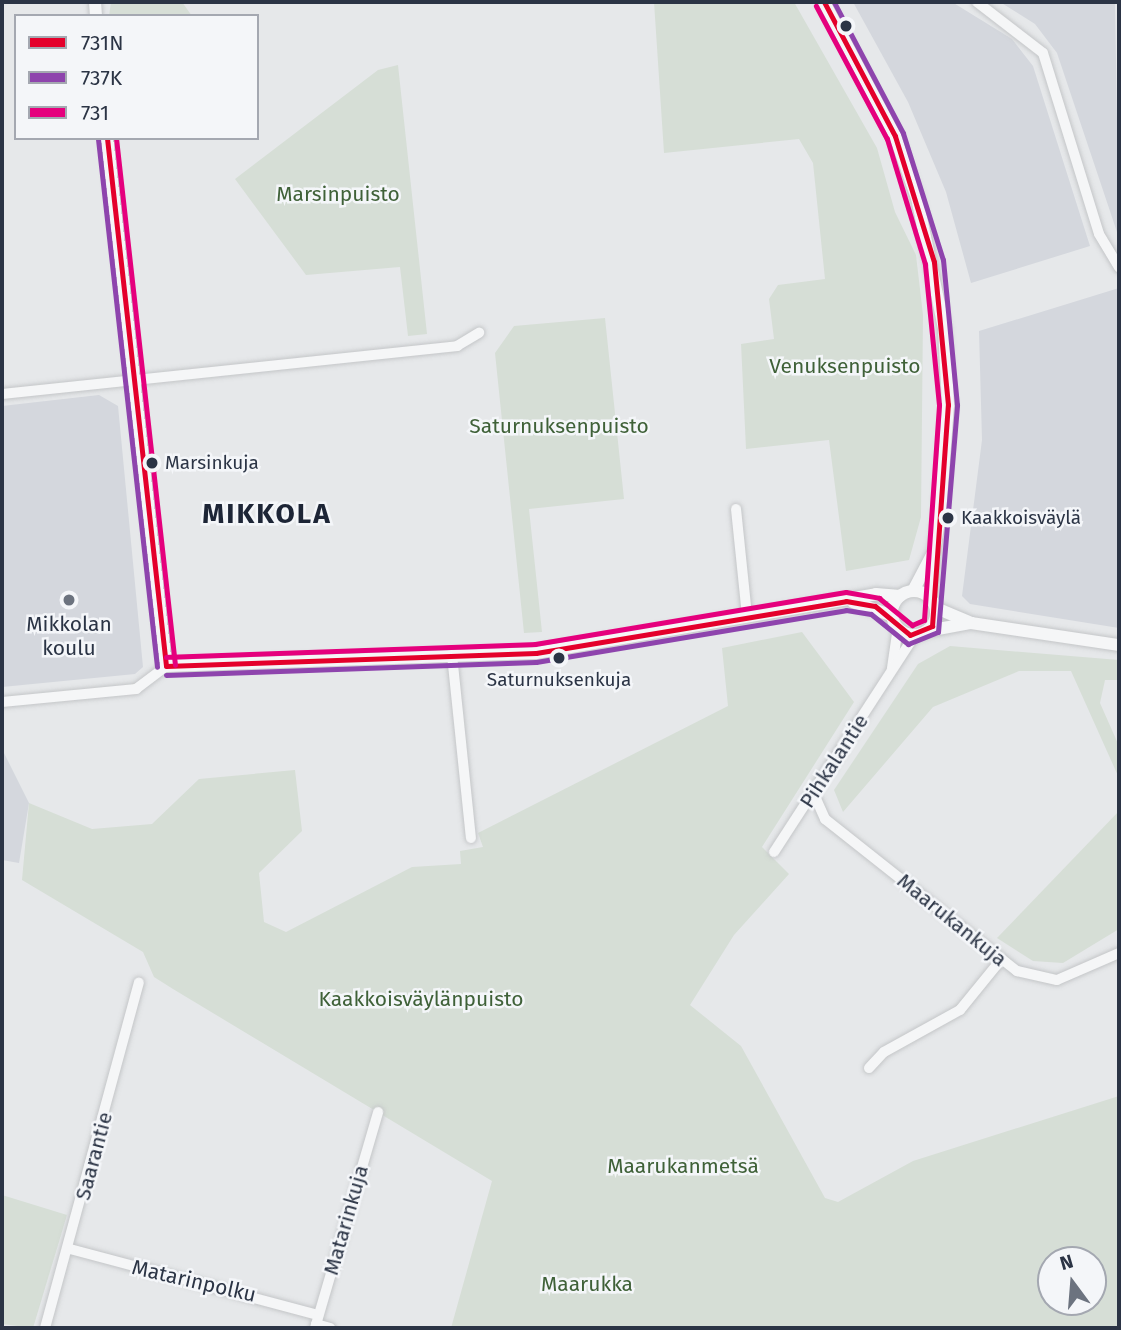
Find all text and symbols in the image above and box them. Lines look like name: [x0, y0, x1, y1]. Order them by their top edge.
legend: [14, 14, 259, 140]
unlabelled marker: [839, 19, 853, 33]
text: 731N: [81, 30, 124, 56]
text: 737K: [81, 65, 122, 91]
text: 731: [81, 100, 109, 126]
park label: Marsinpuisto: [276, 181, 400, 207]
park label: Venuksenpuisto: [769, 353, 921, 379]
park label: Saturnuksenpuisto: [469, 413, 649, 439]
place label: Marsinkuja: [165, 452, 259, 474]
marker: Marsinkuja: [145, 456, 159, 470]
district label: MIKKOLA: [203, 497, 331, 531]
place label: Kaakkoisväylä: [961, 507, 1081, 529]
marker: Kaakkoisväylä: [941, 511, 955, 525]
marker: Mikkolan koulu: [61, 592, 77, 608]
place label: Mikkolan koulu: [26, 611, 112, 661]
marker: Saturnuksenkuja: [552, 651, 566, 665]
place label: Saturnuksenkuja: [487, 669, 631, 691]
street label: Pihkalantie: [794, 709, 874, 813]
street label: Maarukankuja: [892, 868, 1012, 972]
park label: Kaakkoisväylänpuisto: [318, 986, 524, 1012]
street label: Saarantie: [70, 1109, 118, 1203]
park label: Maarukanmetsä: [607, 1153, 759, 1179]
street label: Matarinkuja: [318, 1162, 374, 1278]
north arrow: [1037, 1246, 1107, 1316]
text: N: [1057, 1249, 1076, 1275]
street label: Matarinpolku: [129, 1254, 259, 1308]
park label: Maarukka: [541, 1271, 633, 1297]

